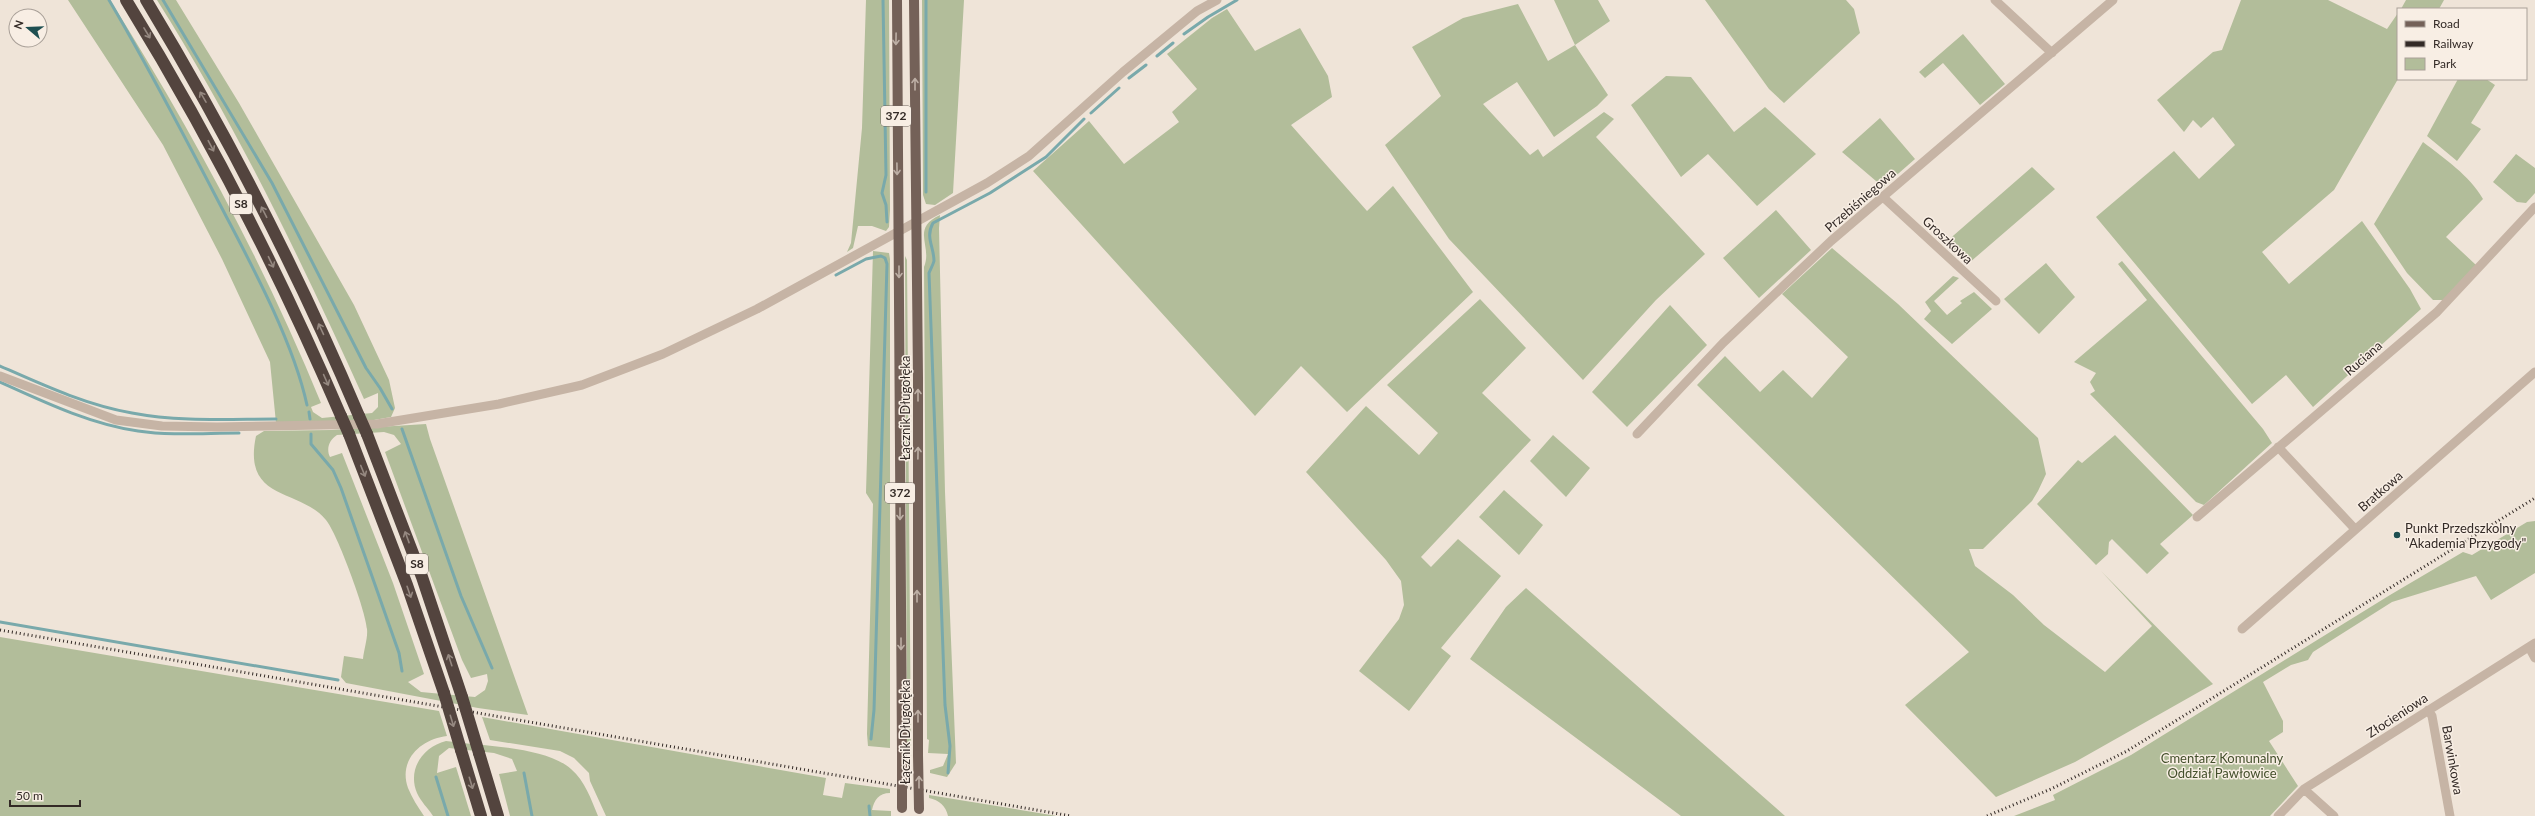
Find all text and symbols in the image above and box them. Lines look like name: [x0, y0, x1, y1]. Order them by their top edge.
north arrow: [8, 8, 48, 48]
legend: [2397, 8, 2527, 80]
text: Road: [2433, 16, 2460, 31]
text: N: [11, 18, 26, 31]
one-way arrow: [143, 27, 151, 39]
one-way arrow: [892, 32, 900, 45]
text: Railway: [2433, 36, 2474, 51]
text: Park: [2433, 56, 2457, 71]
one-way arrow: [911, 78, 919, 91]
one-way arrow: [199, 91, 206, 103]
road number: 372: [881, 106, 911, 126]
one-way arrow: [208, 140, 215, 152]
one-way arrow: [893, 162, 900, 175]
street label: Przebiśniegowa: [1821, 165, 1899, 235]
road number: S8: [230, 194, 252, 214]
one-way arrow: [260, 206, 268, 218]
street label: Groszkowa: [1920, 213, 1976, 267]
one-way arrow: [268, 255, 275, 267]
one-way arrow: [895, 265, 903, 278]
one-way arrow: [317, 323, 324, 335]
street label: Ruciana: [2341, 337, 2385, 379]
street label: Łącznik Długołęka: [897, 356, 913, 460]
one-way arrow: [322, 373, 330, 385]
one-way arrow: [914, 389, 922, 402]
one-way arrow: [914, 447, 922, 460]
one-way arrow: [360, 464, 368, 476]
street label: Bratkowa: [2354, 467, 2406, 515]
road number: 372: [885, 483, 915, 503]
one-way arrow: [896, 507, 904, 520]
place label: Punkt Przedszkolny "Akademia Przygody": [2405, 520, 2526, 551]
marker: Punkt Przedszkolny "Akademia Przygody": [2392, 530, 2402, 540]
one-way arrow: [403, 531, 411, 543]
road number: S8: [406, 554, 428, 574]
one-way arrow: [406, 586, 414, 598]
one-way arrow: [913, 590, 921, 603]
one-way arrow: [897, 637, 905, 650]
one-way arrow: [446, 653, 453, 666]
street label: Łącznik Długołęka: [897, 680, 913, 784]
street label: Złocieniowa: [2363, 689, 2431, 741]
one-way arrow: [914, 710, 922, 723]
one-way arrow: [449, 715, 456, 728]
street label: Barwinkowa: [2439, 724, 2467, 796]
park label: Cmentarz Komunalny Oddział Pawłowice: [2161, 750, 2284, 781]
one-way arrow: [468, 776, 475, 789]
one-way arrow: [915, 776, 923, 789]
scale bar: [10, 782, 80, 808]
text: 50 m: [16, 788, 43, 803]

